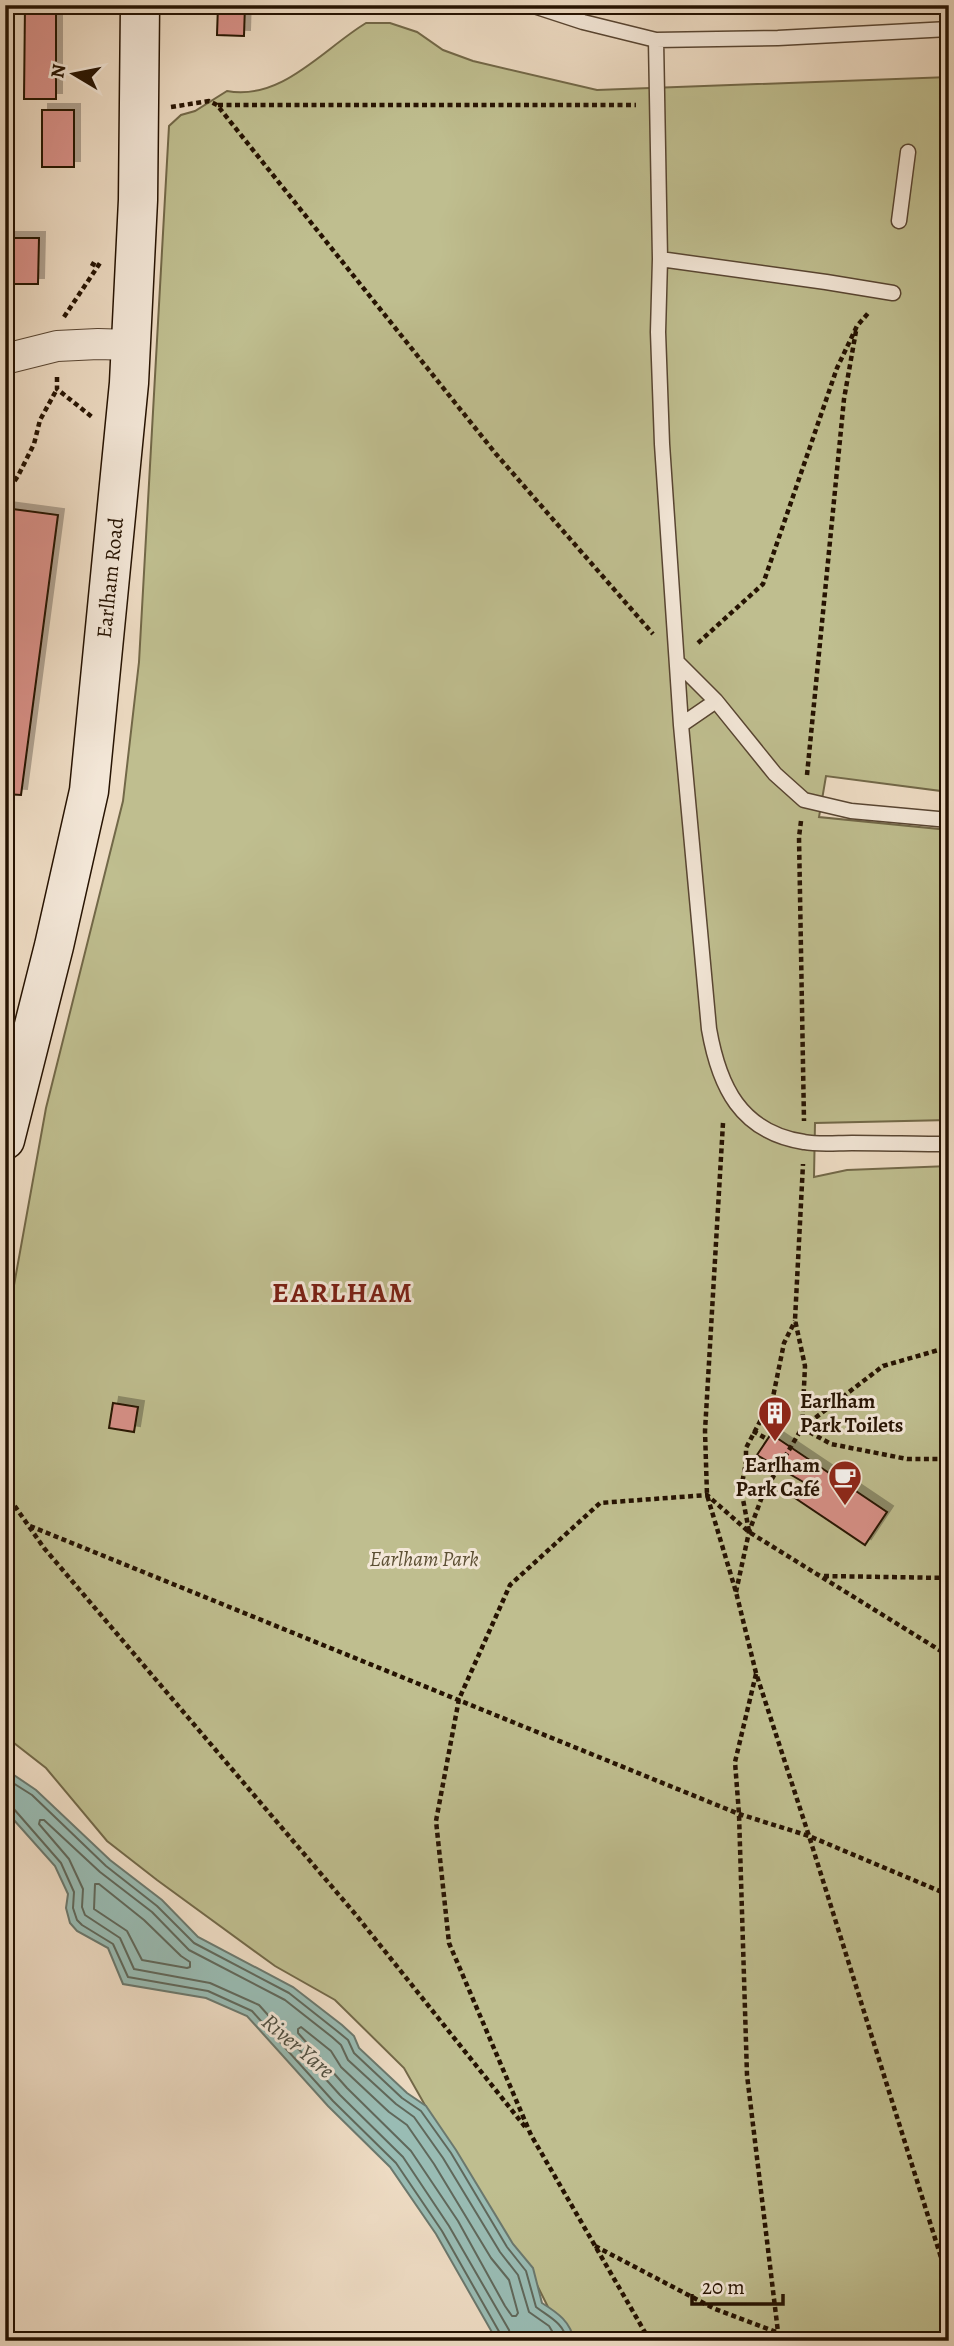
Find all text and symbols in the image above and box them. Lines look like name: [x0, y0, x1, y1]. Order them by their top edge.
north arrow: [38, 38, 108, 108]
text: N: [44, 62, 72, 80]
street label: Earlham Road: [90, 516, 130, 640]
district label: EARLHAM: [272, 1274, 414, 1312]
place label: Earlham Park Toilets: [800, 1387, 903, 1439]
building icon: Earlham Park Toilets: [756, 1394, 794, 1443]
place label: Earlham Park Café: [735, 1451, 820, 1503]
cafe icon: Earlham Park Café: [826, 1458, 864, 1507]
park label: Earlham Park: [370, 1545, 479, 1573]
water label: River Yare: [255, 2006, 341, 2086]
scale bar: [692, 2262, 782, 2306]
text: 20 m: [702, 2273, 745, 2301]

